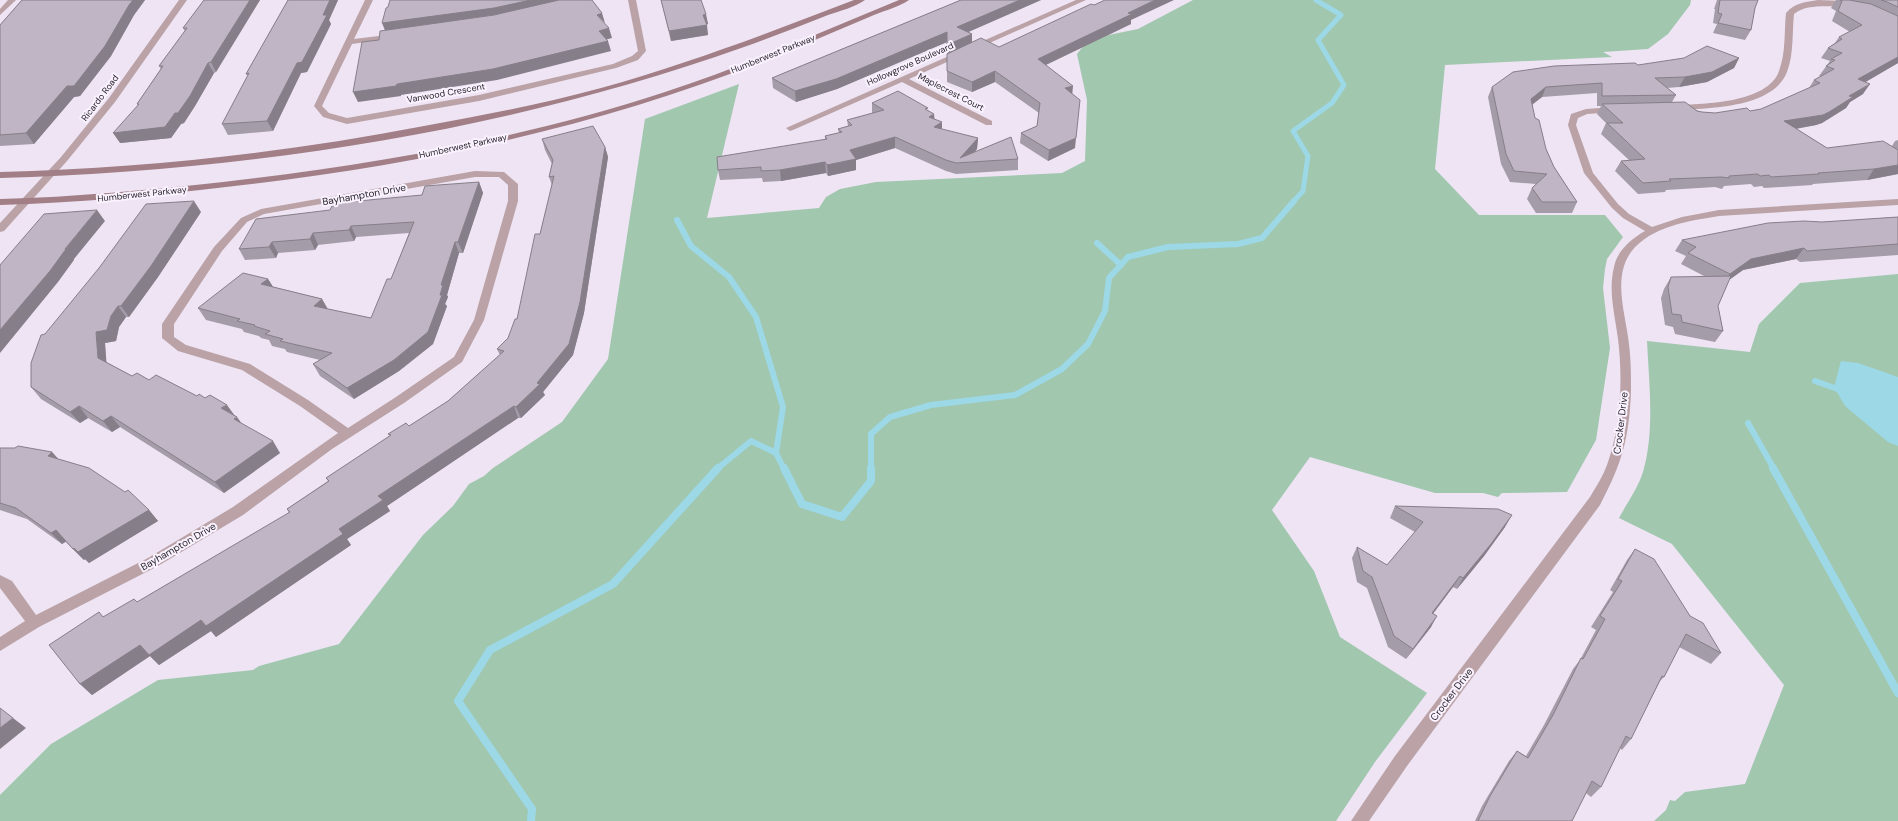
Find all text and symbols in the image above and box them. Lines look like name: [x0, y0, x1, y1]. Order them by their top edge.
street label: Humberwest Parkway: [729, 32, 817, 76]
street label: Hollowgrove Boulevard: [865, 39, 956, 89]
street label: Maplecrest Court: [916, 70, 987, 114]
street label: Ricardo Road: [79, 72, 122, 124]
street label: Vanwood Crescent: [406, 80, 486, 106]
street label: Humberwest Parkway: [418, 131, 508, 161]
street label: Bayhampton Drive: [321, 181, 407, 208]
street label: Humberwest Parkway: [97, 183, 187, 205]
street label: Crocker Drive: [1610, 391, 1631, 455]
street label: Bayhampton Drive: [138, 519, 219, 573]
street label: Crocker Drive: [1427, 665, 1476, 723]

